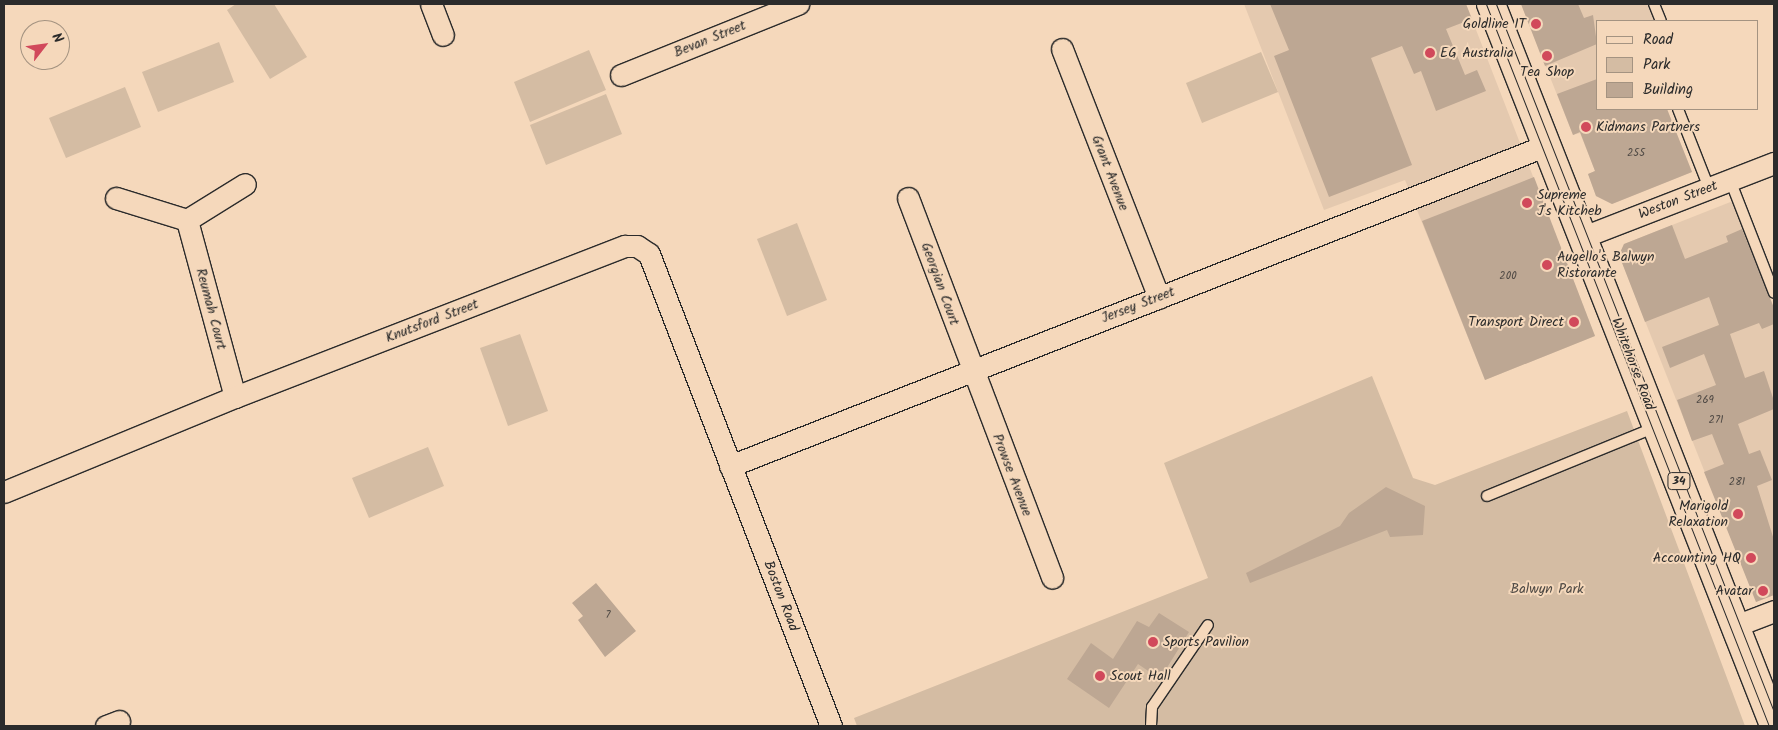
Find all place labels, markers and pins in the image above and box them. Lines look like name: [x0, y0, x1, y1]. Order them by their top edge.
place label: Goldline IT: [1463, 16, 1526, 32]
marker: Goldline IT: [1530, 18, 1542, 30]
place label: EG Australia: [1440, 45, 1514, 61]
marker: EG Australia: [1424, 47, 1436, 59]
marker: Tea Shop: [1541, 50, 1553, 62]
place label: Tea Shop: [1520, 64, 1574, 80]
place label: Kidmans Partners: [1596, 119, 1700, 135]
marker: Kidmans Partners: [1580, 121, 1592, 133]
place label: Supreme J's Kitcheb: [1537, 187, 1602, 220]
marker: Supreme J's Kitcheb: [1521, 197, 1533, 209]
place label: Augello's Balwyn Ristorante: [1557, 249, 1654, 282]
marker: Augello's Balwyn Ristorante: [1541, 259, 1553, 271]
place label: Transport Direct: [1468, 314, 1564, 330]
marker: Transport Direct: [1568, 316, 1580, 328]
place label: Marigold Relaxation: [1668, 498, 1728, 530]
marker: Marigold Relaxation: [1732, 508, 1744, 520]
place label: Accounting HQ: [1653, 550, 1741, 566]
marker: Accounting HQ: [1745, 552, 1757, 564]
place label: Avatar: [1715, 583, 1753, 599]
marker: Avatar: [1757, 585, 1769, 597]
place label: Sports Pavilion: [1163, 634, 1249, 650]
marker: Sports Pavilion: [1147, 636, 1159, 648]
place label: Scout Hall: [1110, 668, 1171, 684]
marker: Scout Hall: [1094, 670, 1106, 682]

